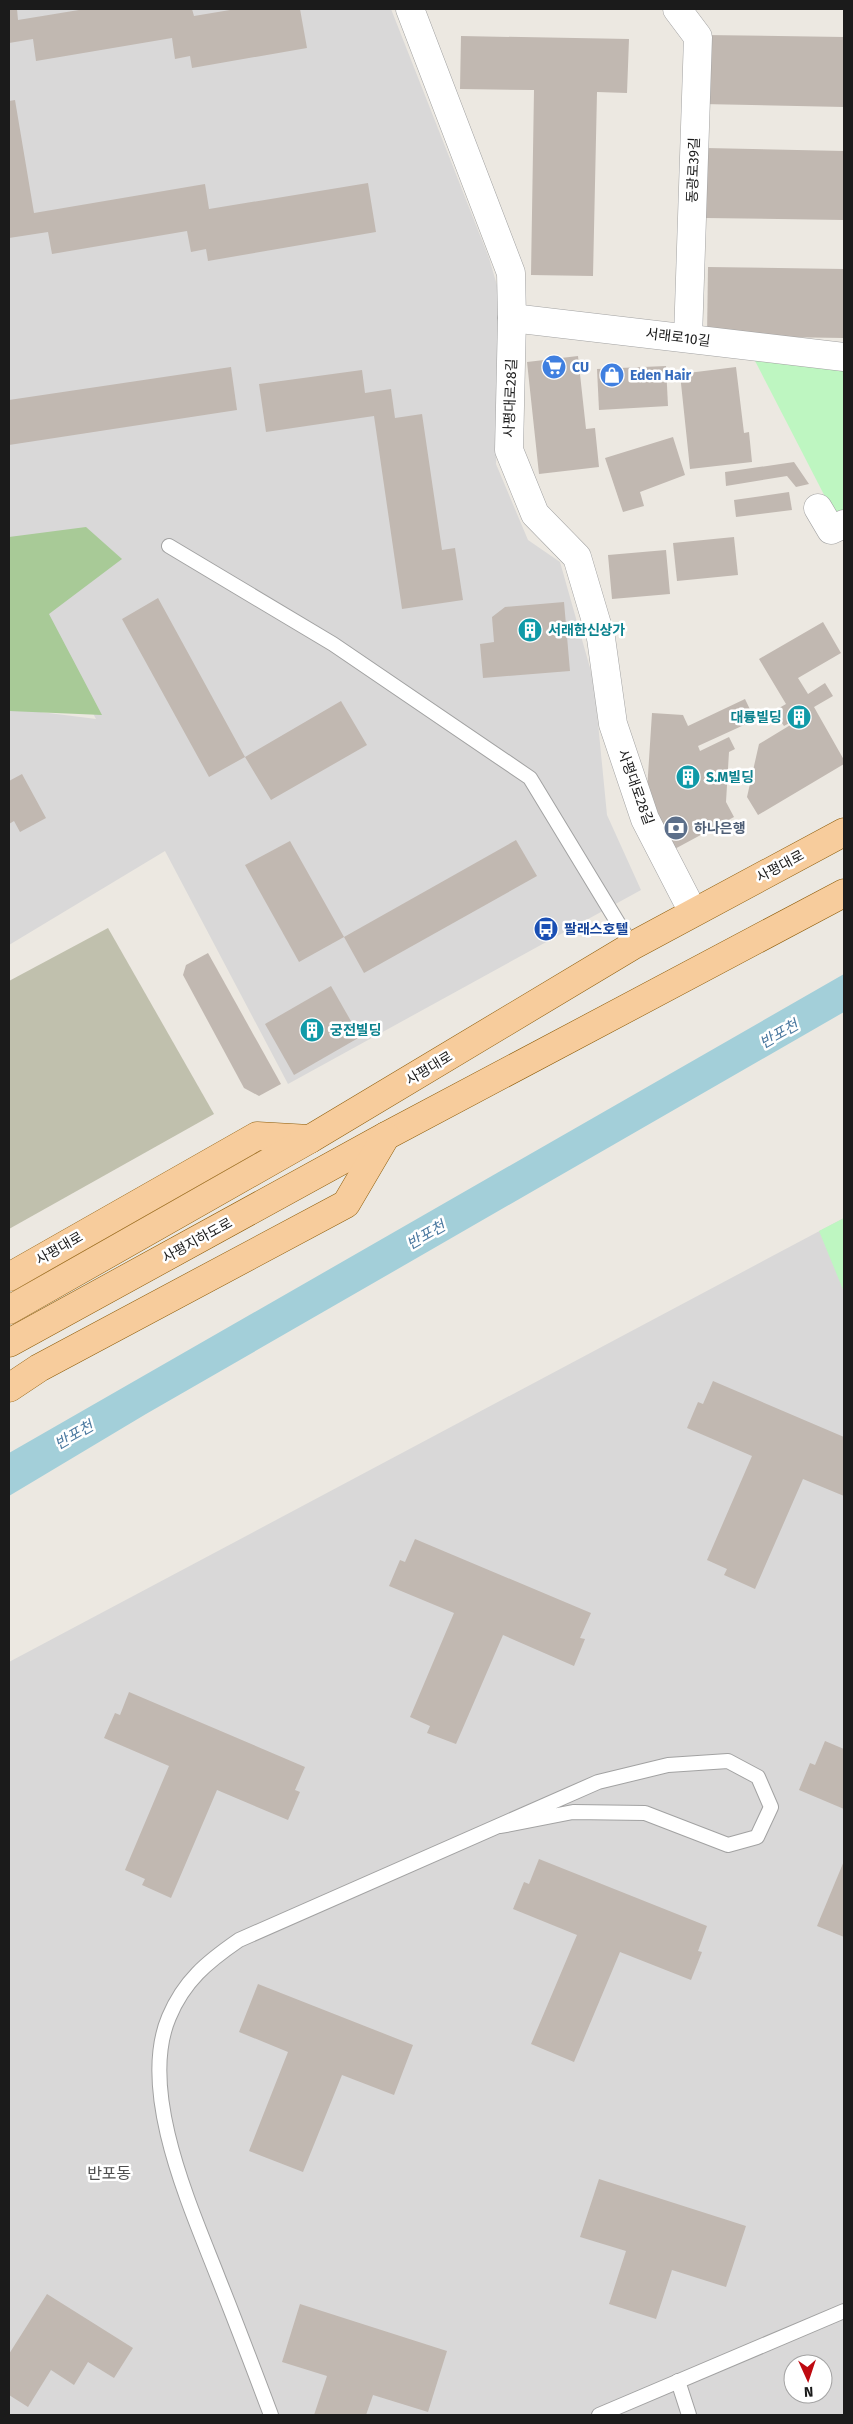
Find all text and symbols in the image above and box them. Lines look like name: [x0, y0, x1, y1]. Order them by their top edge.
street label: 동광로39길: [684, 137, 703, 203]
street label: 서래로10길: [644, 325, 711, 350]
supermarket icon: CU: [541, 354, 567, 380]
street label: 사평대로28길: [501, 358, 520, 438]
place label: CU: [572, 359, 589, 376]
shop icon: Eden Hair: [599, 362, 625, 388]
place label: Eden Hair: [630, 367, 692, 384]
building icon: 서래한신상가: [517, 617, 543, 643]
place label: 서래한신상가: [548, 622, 625, 639]
building icon: 대륭빌딩: [786, 704, 812, 730]
place label: 대륭빌딩: [730, 709, 782, 726]
street label: 사평대로28길: [614, 747, 657, 827]
building icon: S.M빌딩: [675, 764, 701, 790]
place label: S.M빌딩: [706, 769, 754, 786]
bank icon: 하나은행: [663, 815, 689, 841]
place label: 하나은행: [694, 820, 746, 837]
street label: 사평대로: [753, 847, 807, 886]
bus stop icon: 팔래스호텔: [533, 916, 559, 942]
place label: 팔래스호텔: [564, 921, 629, 938]
water label: 반포천: [757, 1015, 803, 1052]
building icon: 궁전빌딩: [299, 1017, 325, 1043]
place label: 궁전빌딩: [330, 1022, 382, 1039]
street label: 사평대로: [403, 1048, 456, 1089]
street label: 사평지하도로: [159, 1214, 235, 1267]
water label: 반포천: [404, 1216, 450, 1253]
street label: 사평대로: [33, 1228, 86, 1269]
water label: 반포천: [52, 1416, 98, 1453]
district label: 반포동: [87, 2164, 131, 2183]
north arrow: [783, 2354, 833, 2404]
text: N: [804, 2383, 814, 2400]

